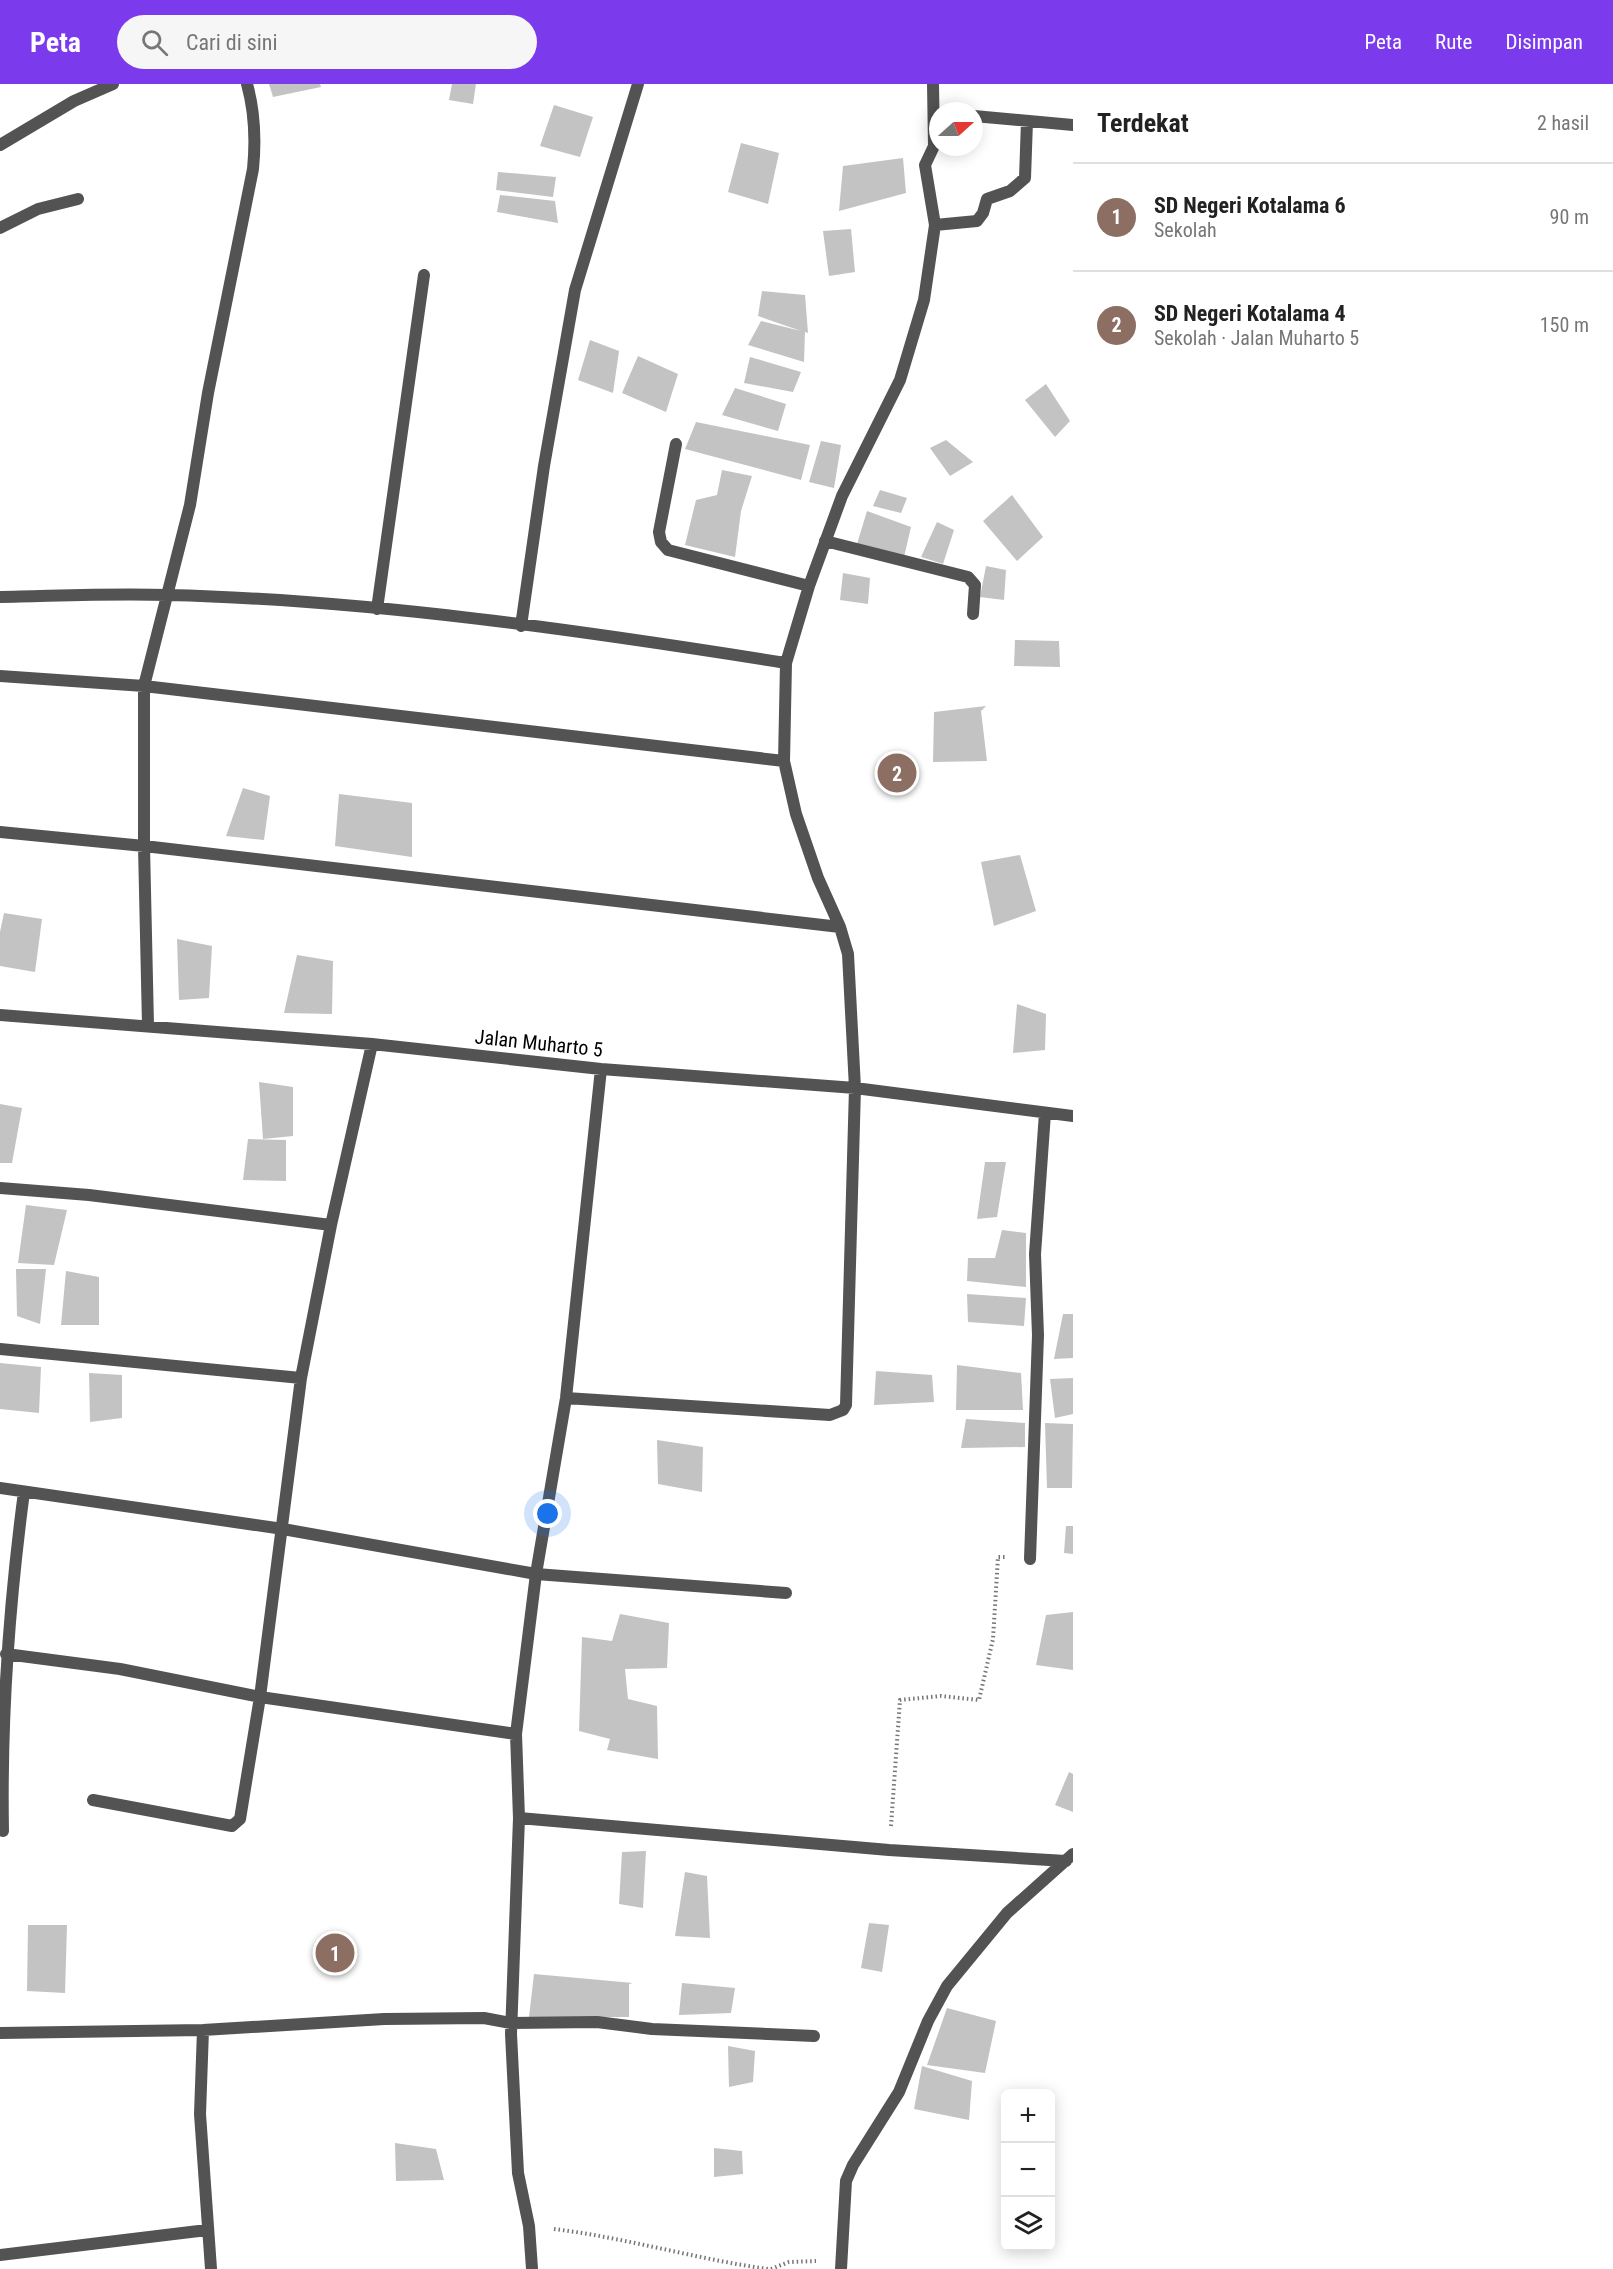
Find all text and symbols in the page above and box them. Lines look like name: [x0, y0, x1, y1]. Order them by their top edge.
search box: [117, 15, 537, 69]
text: Peta: [30, 26, 81, 59]
icon: search: [138, 26, 171, 59]
text: Cari di sini: [186, 30, 278, 55]
text: Peta: [1364, 30, 1402, 54]
text: Rute: [1435, 30, 1472, 54]
text: Disimpan: [1505, 30, 1583, 54]
north arrow: [929, 102, 983, 156]
text: Terdekat: [1097, 108, 1189, 138]
text: 2 hasil: [1537, 111, 1589, 135]
text: SD Negeri Kotalama 6: [1154, 193, 1346, 218]
text: 1: [1111, 205, 1122, 229]
text: 90 m: [1550, 205, 1589, 229]
text: Sekolah: [1154, 218, 1217, 242]
text: SD Negeri Kotalama 4: [1154, 301, 1346, 326]
text: 2: [1111, 313, 1122, 337]
text: 150 m: [1540, 313, 1589, 337]
text: Sekolah · Jalan Muharto 5: [1154, 326, 1359, 350]
pin: 2: [878, 750, 916, 796]
street label: Jalan Muharto 5: [474, 1024, 604, 1062]
your location: [533, 1499, 562, 1528]
pin: 1: [316, 1930, 354, 1976]
map controls: [1001, 2089, 1055, 2251]
button: +: [1001, 2089, 1055, 2143]
button: −: [1001, 2143, 1055, 2197]
button: layers: [1001, 2197, 1055, 2251]

